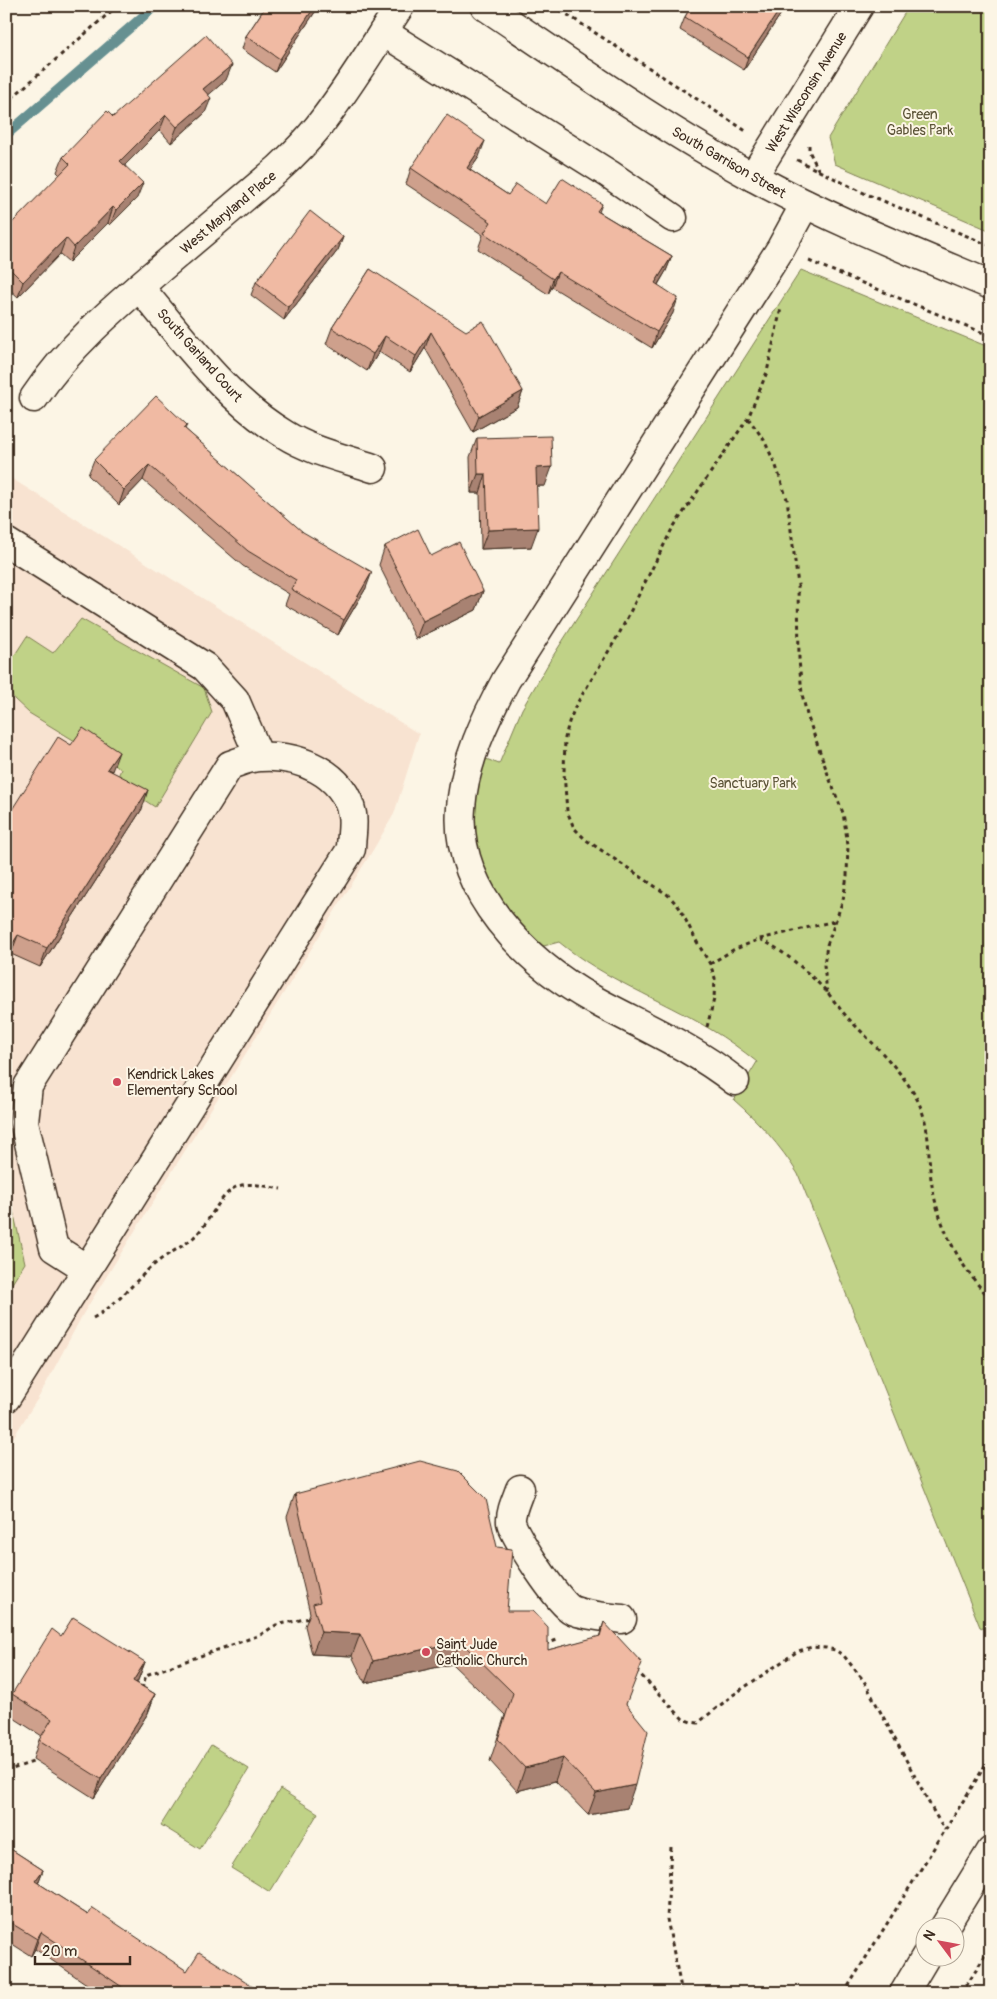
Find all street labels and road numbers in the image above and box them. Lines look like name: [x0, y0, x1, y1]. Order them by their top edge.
street label: West Wisconsin Avenue: [762, 29, 851, 156]
street label: South Garrison Street: [669, 123, 789, 202]
street label: West Maryland Place: [177, 167, 280, 258]
street label: South Garland Court: [153, 305, 246, 406]

